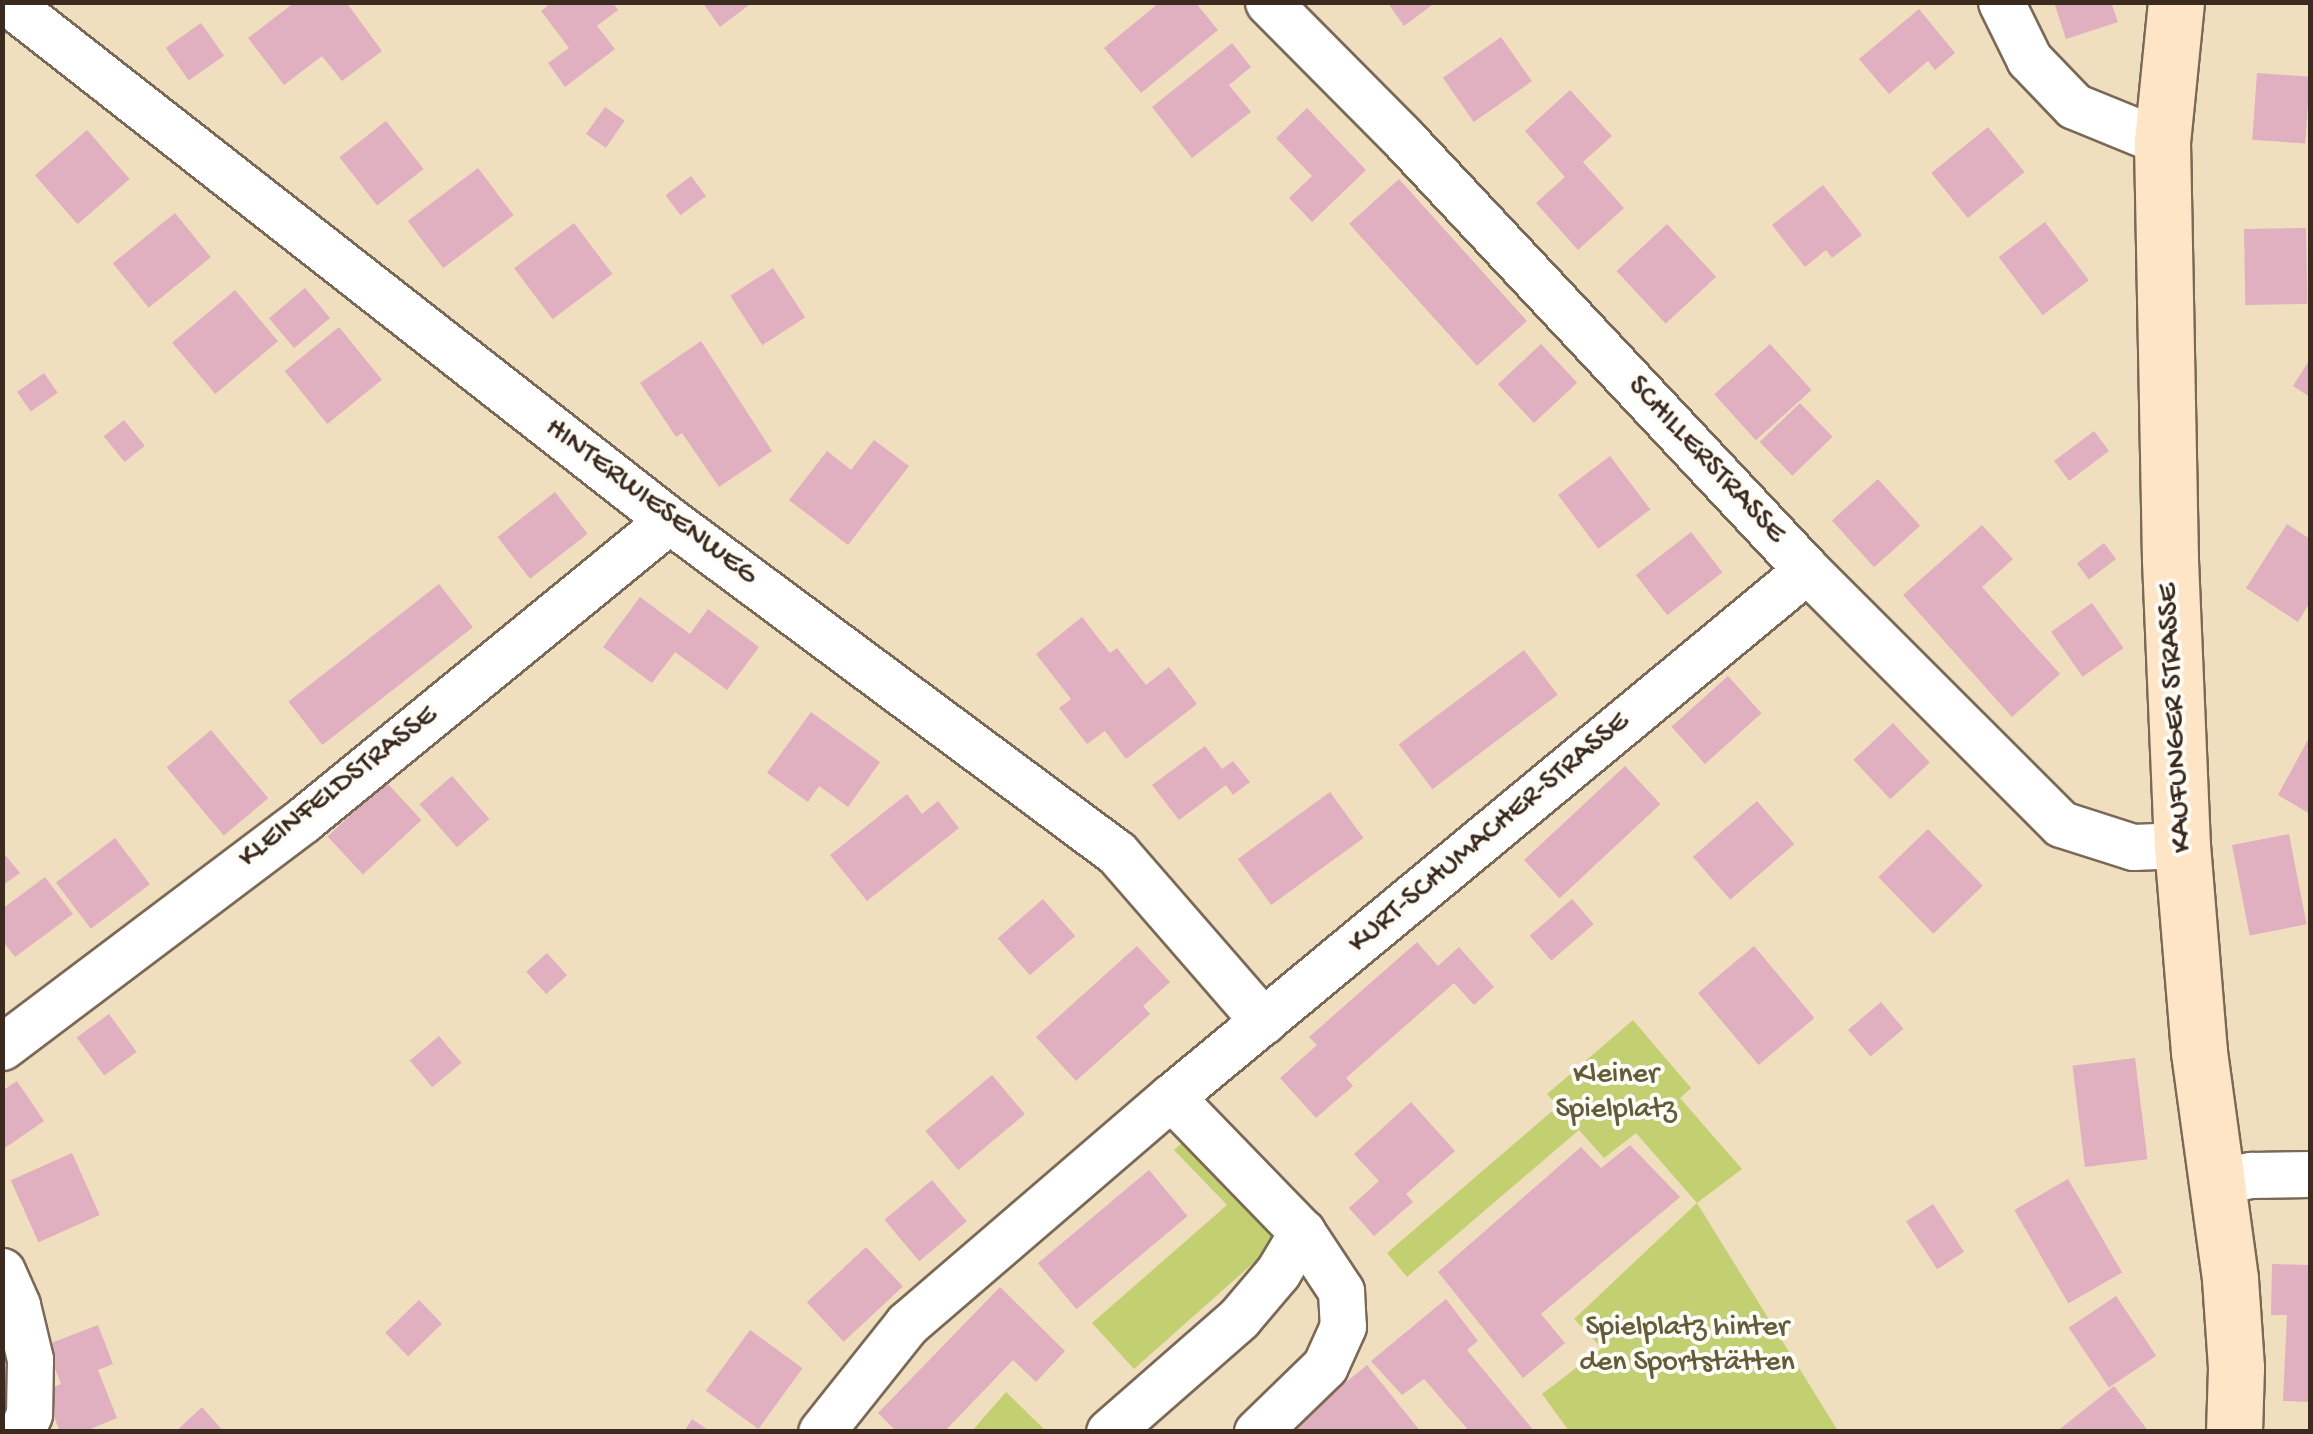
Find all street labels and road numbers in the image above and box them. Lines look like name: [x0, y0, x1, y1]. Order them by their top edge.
street label: SCHILLERSTRASSE: [1618, 370, 1792, 552]
street label: HINTERWIESENWEG: [537, 411, 763, 595]
street label: KAUFUNGER STRASSE: [2152, 582, 2202, 854]
street label: KLEINFELDSTRASSE: [232, 699, 446, 877]
street label: KURT-SCHUMACHER-STRASSE: [1342, 706, 1638, 962]

